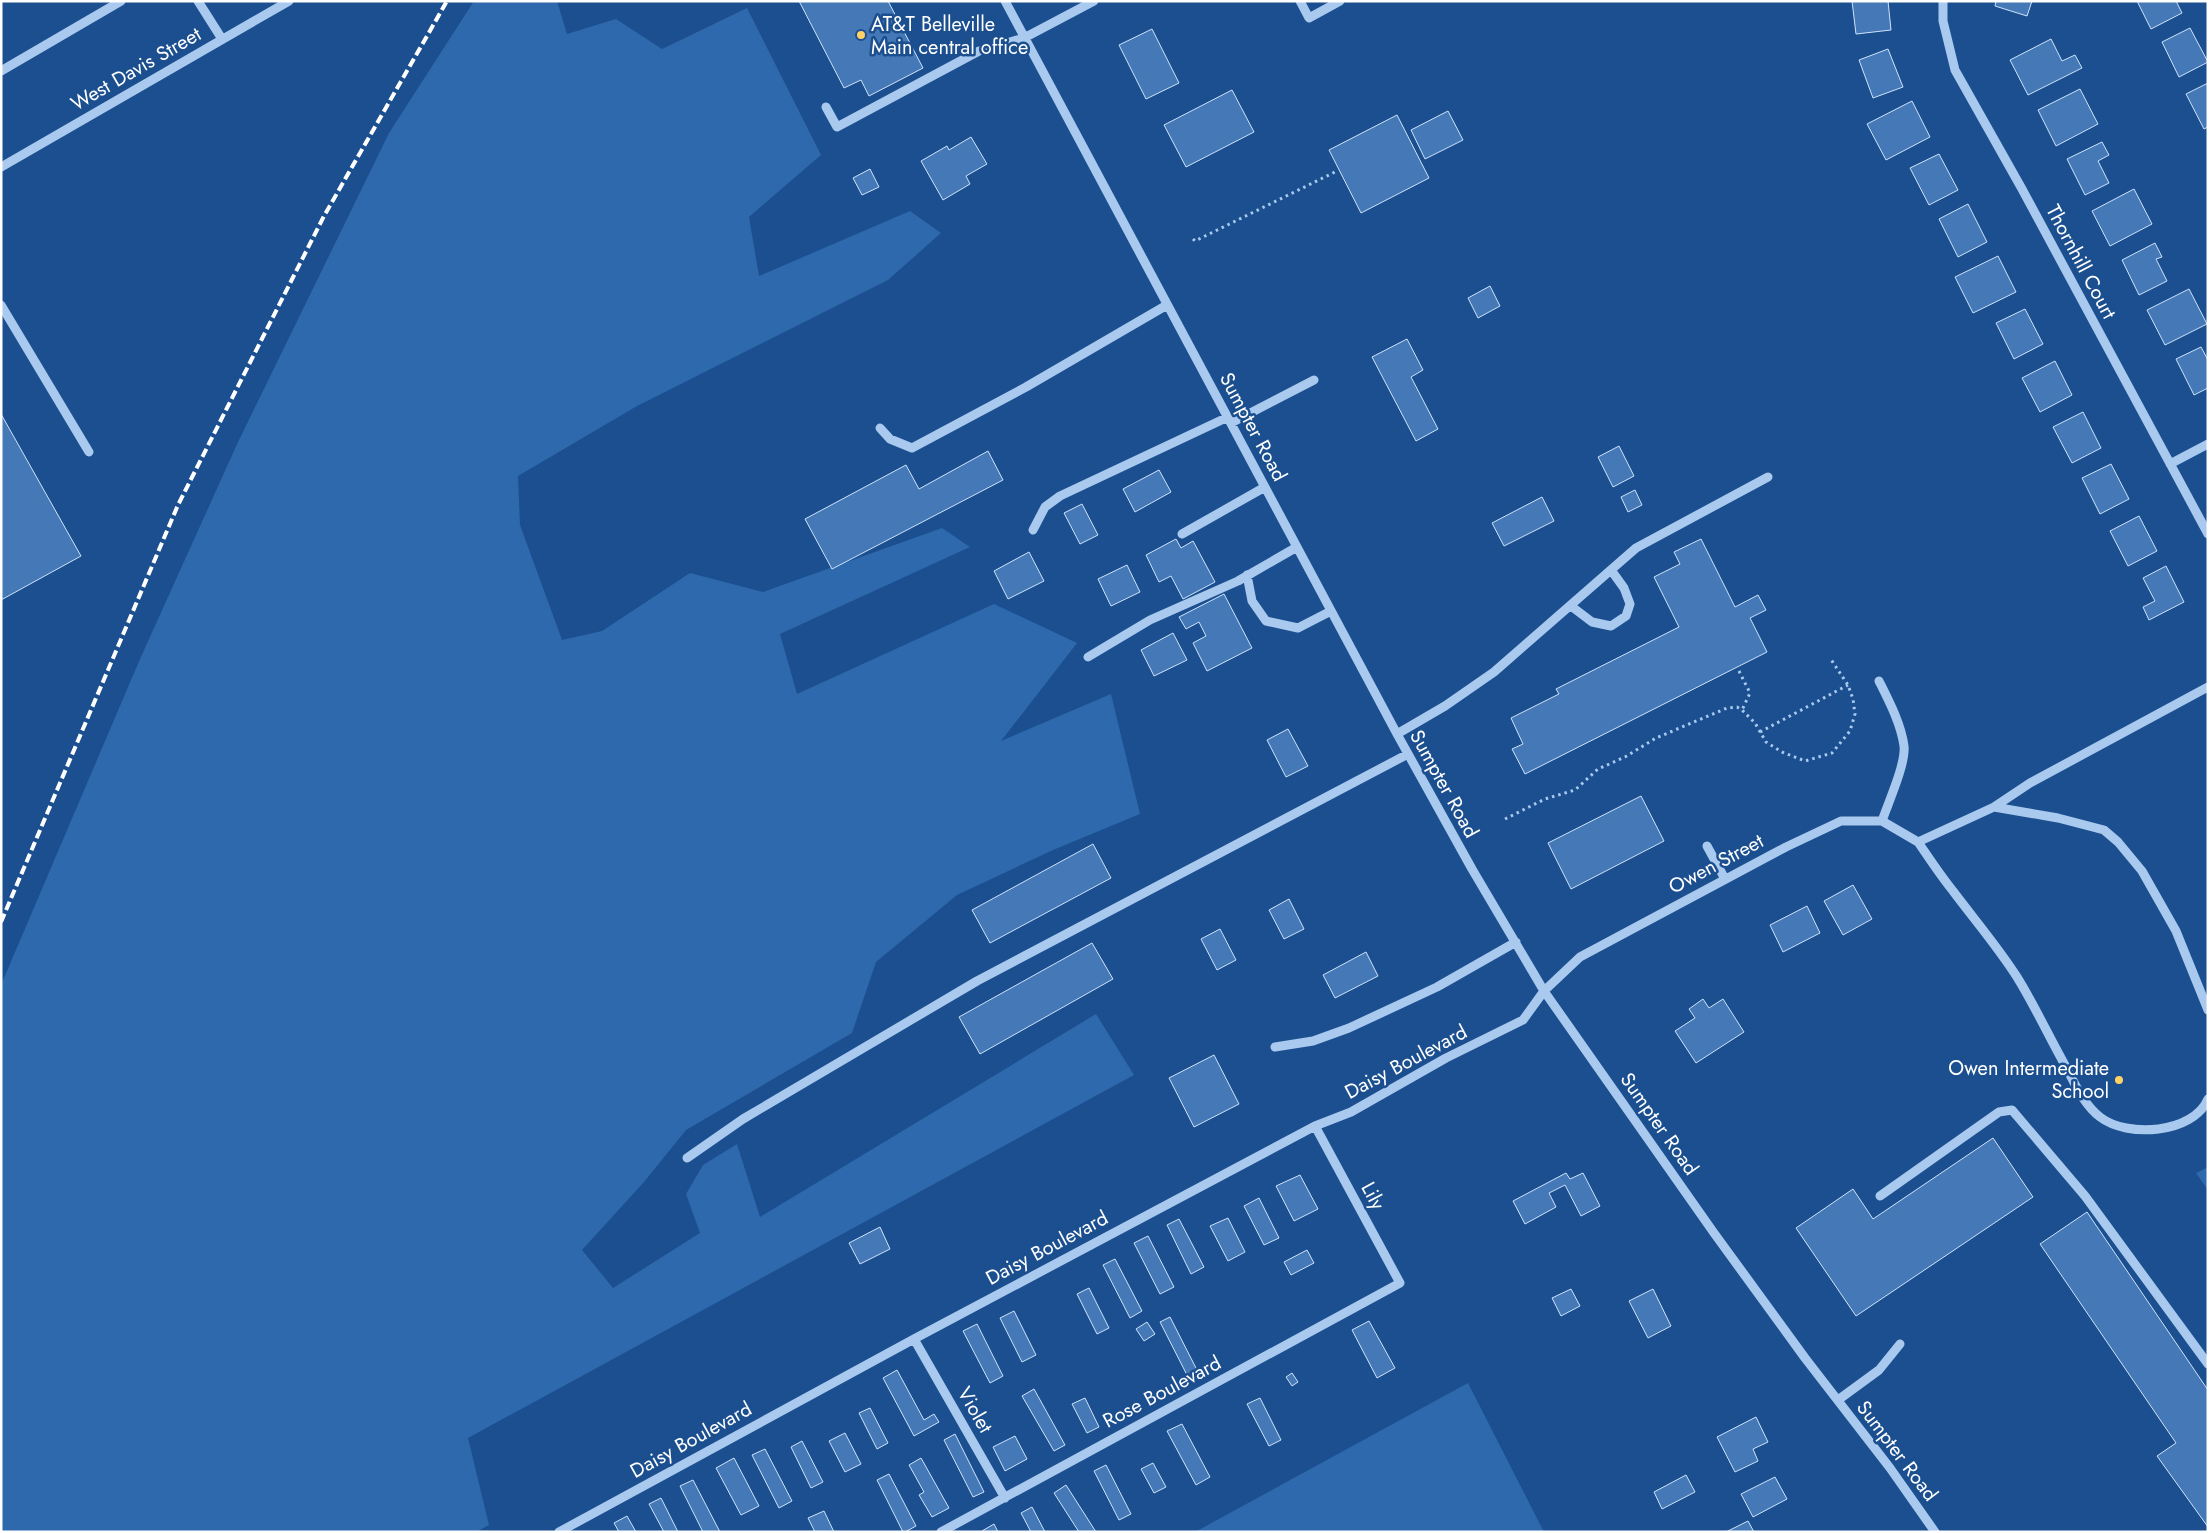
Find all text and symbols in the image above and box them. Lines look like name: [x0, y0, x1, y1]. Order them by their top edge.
place label: AT&T Belleville Main central office: [871, 10, 1028, 62]
street label: West Davis Street: [65, 20, 207, 118]
marker: AT&T Belleville Main central office: [855, 29, 867, 41]
street label: Thornhill Court: [2039, 200, 2123, 325]
street label: Sumpter Road: [1212, 367, 1294, 487]
street label: Sumpter Road: [1402, 725, 1486, 843]
street label: Owen Street: [1663, 827, 1769, 901]
street label: Daisy Boulevard: [1340, 1017, 1472, 1107]
place label: Owen Intermediate School: [1948, 1054, 2109, 1106]
street label: Sumpter Road: [1613, 1067, 1705, 1181]
marker: Owen Intermediate School: [2113, 1074, 2125, 1086]
street label: Lily: [1354, 1177, 1392, 1215]
street label: Daisy Boulevard: [981, 1203, 1113, 1293]
street label: Rose Boulevard: [1098, 1349, 1226, 1435]
street label: Violet: [950, 1382, 1000, 1439]
street label: Daisy Boulevard: [625, 1395, 757, 1485]
street label: Sumpter Road: [1849, 1395, 1945, 1507]

